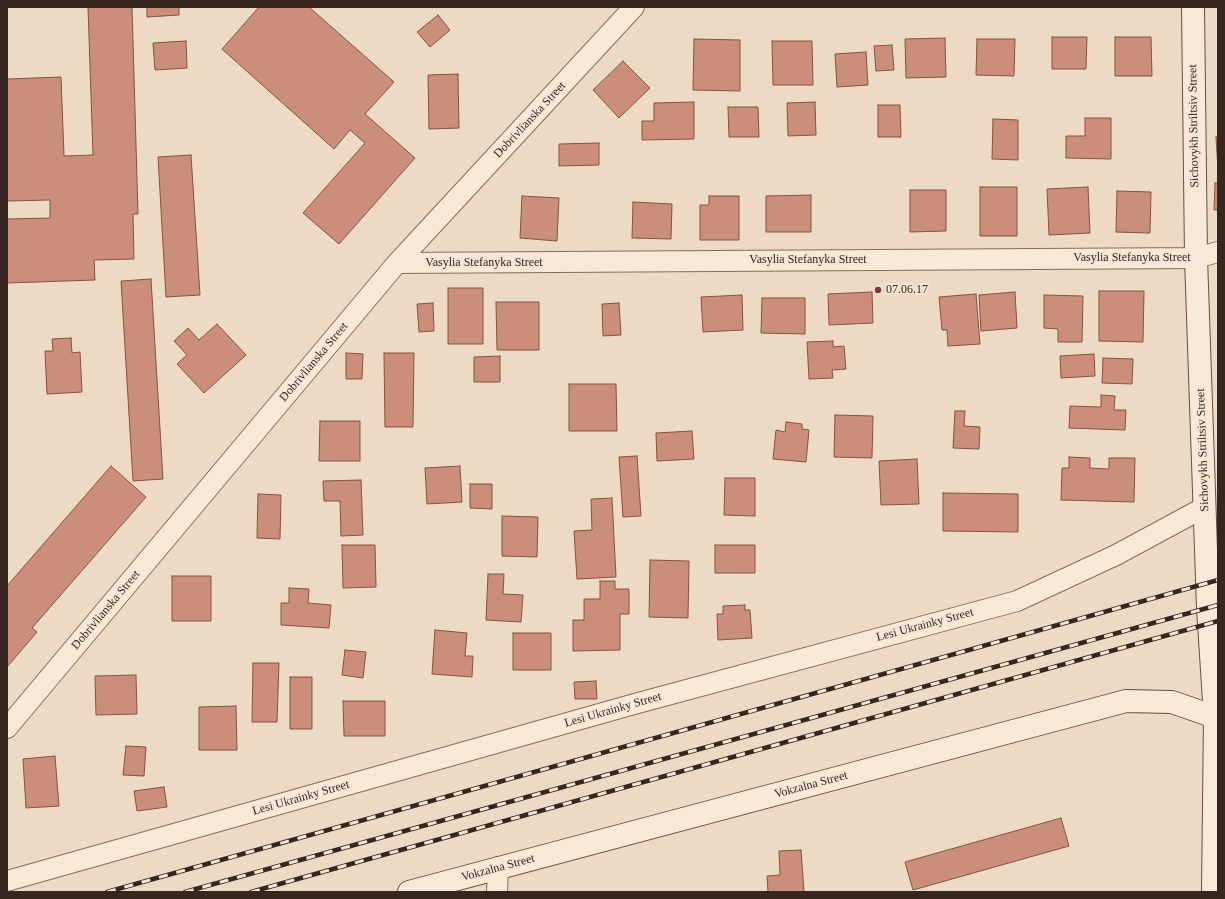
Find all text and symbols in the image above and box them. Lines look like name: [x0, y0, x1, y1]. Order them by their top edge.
street label: Sichovykh Striltsiv Street: [1186, 64, 1202, 188]
street label: Dobrivlianska Street: [491, 79, 569, 161]
street label: Vasylia Stefanyka Street: [1073, 251, 1191, 265]
street label: Vasylia Stefanyka Street: [749, 253, 867, 267]
street label: Vasylia Stefanyka Street: [425, 256, 543, 270]
place label: 07.06.17: [886, 283, 928, 297]
marker: 07.06.17: [873, 285, 883, 295]
street label: Dobrivlianska Street: [277, 319, 351, 405]
street label: Sichovykh Striltsiv Street: [1194, 388, 1212, 512]
street label: Dobrivlianska Street: [69, 567, 143, 653]
street label: Lesi Ukrainky Street: [875, 605, 975, 645]
street label: Lesi Ukrainky Street: [563, 689, 663, 731]
street label: Vokzalna Street: [773, 768, 849, 802]
street label: Lesi Ukrainky Street: [251, 777, 351, 819]
street label: Vokzalna Street: [460, 851, 536, 885]

